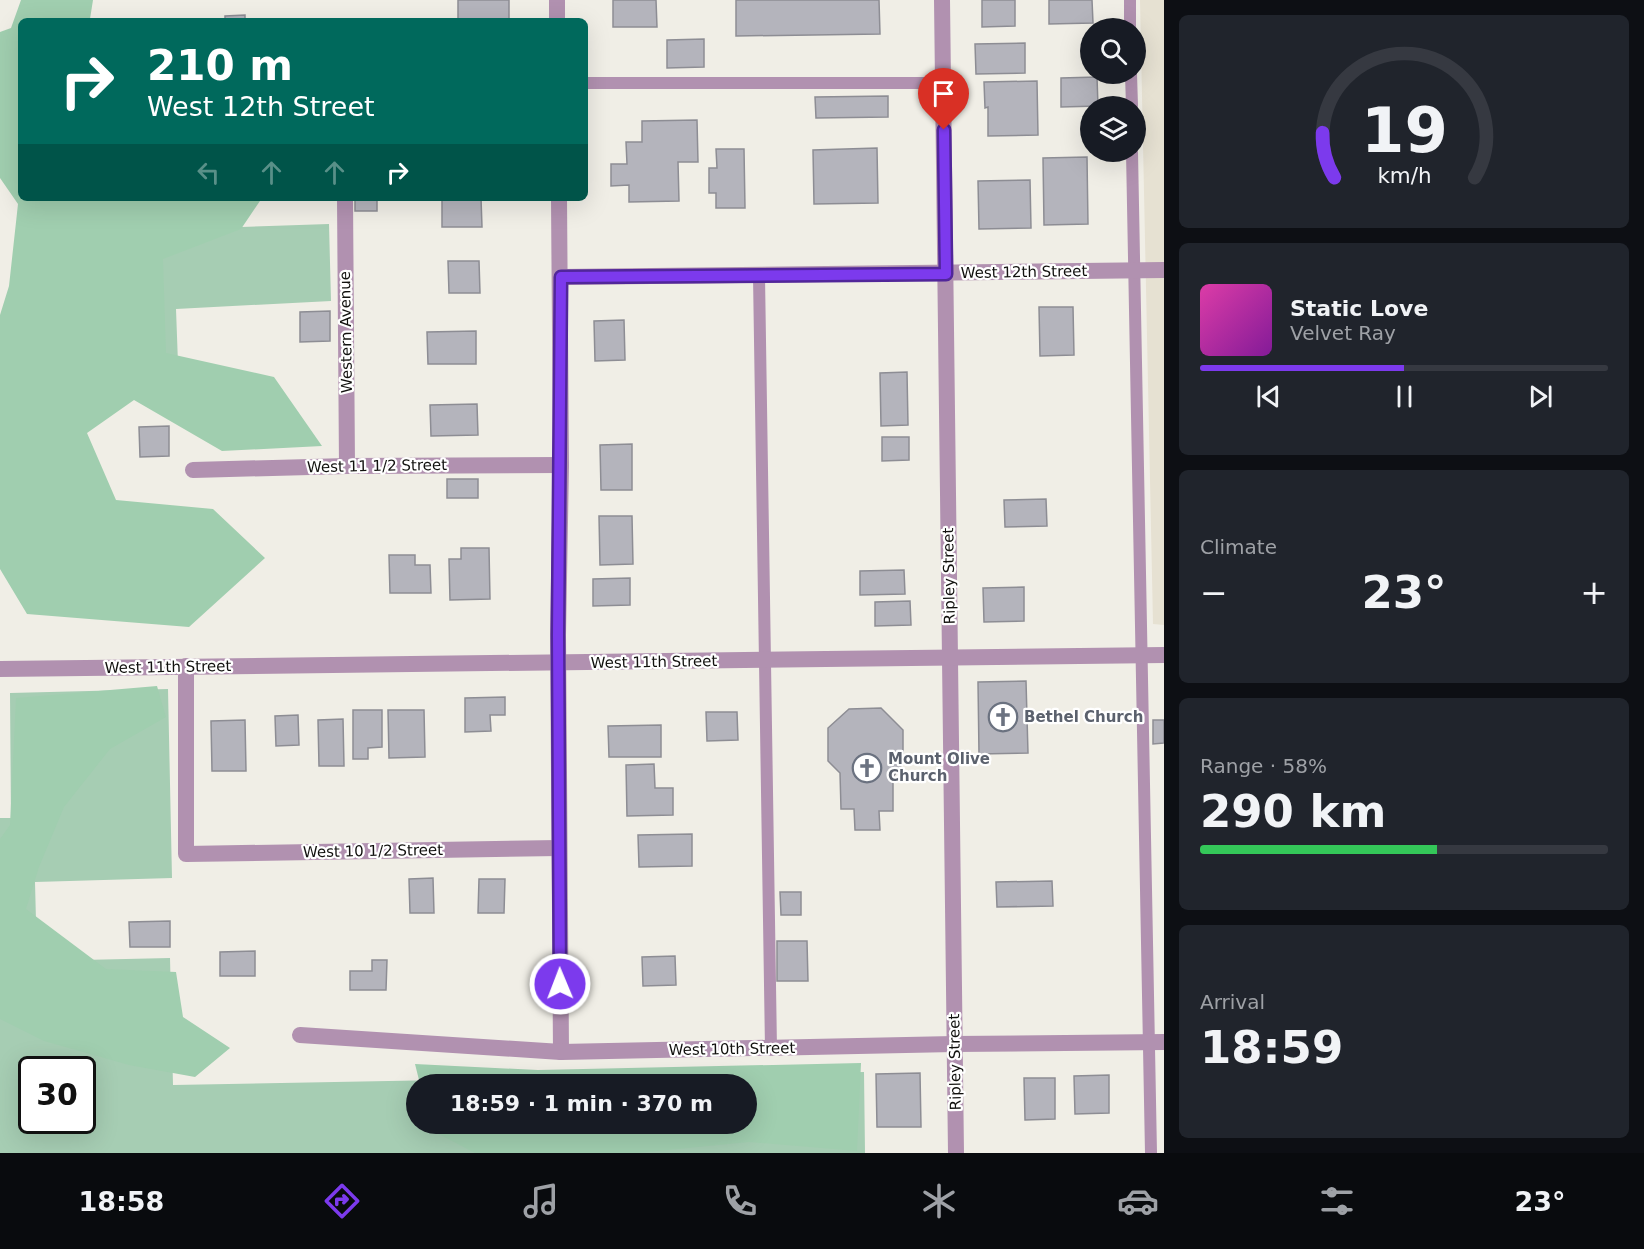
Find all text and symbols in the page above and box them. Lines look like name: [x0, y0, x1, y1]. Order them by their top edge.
map controls: [1080, 18, 1146, 162]
button: search: [1080, 18, 1146, 84]
text: 210 m: [147, 41, 293, 90]
icon: right: [48, 42, 126, 120]
pin: [918, 68, 969, 130]
icon: arrive: [927, 77, 960, 110]
text: West 12th Street: [147, 91, 375, 122]
text: 19: [1361, 94, 1447, 167]
button: layers: [1080, 96, 1146, 162]
icon: left: [192, 156, 225, 189]
icon: ahead: [255, 156, 288, 189]
icon: ahead: [318, 156, 351, 189]
icon: right: [381, 156, 414, 189]
text: km/h: [1377, 164, 1431, 189]
street label: West 12th Street: [961, 262, 1087, 282]
street label: Western Avenue: [336, 271, 356, 393]
text: Static Love: [1290, 296, 1428, 321]
text: Velvet Ray: [1290, 321, 1396, 345]
icon: previous: [1252, 380, 1285, 413]
icon: pause: [1388, 380, 1421, 413]
icon: next: [1524, 380, 1557, 413]
street label: West 11 1/2 Street: [307, 456, 447, 476]
street label: Ripley Street: [939, 527, 959, 625]
text: Climate: [1200, 535, 1277, 559]
text: 23°: [1361, 566, 1447, 619]
text: −: [1200, 573, 1228, 612]
text: +: [1580, 573, 1608, 612]
street label: West 11th Street: [591, 652, 717, 672]
street label: West 11th Street: [105, 657, 231, 677]
church icon: Bethel Church: [987, 701, 1019, 733]
place label: Bethel Church: [1024, 708, 1143, 726]
place label: Mount Olive Church: [888, 750, 990, 785]
church icon: Mount Olive Church: [851, 752, 883, 784]
text: Range · 58%: [1200, 754, 1327, 778]
text: 290 km: [1200, 785, 1386, 838]
street label: West 10 1/2 Street: [303, 841, 443, 861]
position arrow: [528, 952, 592, 1016]
text: Arrival: [1200, 990, 1265, 1014]
street label: Ripley Street: [945, 1013, 965, 1111]
text: 18:59: [1200, 1021, 1343, 1074]
street label: West 10th Street: [669, 1039, 795, 1059]
speed limit sign: 30: [18, 1056, 96, 1134]
text: 18:59 · 1 min · 370 m: [450, 1091, 713, 1116]
icon: directions: [321, 1180, 363, 1222]
icon: music: [520, 1180, 562, 1222]
icon: phone: [719, 1180, 761, 1222]
icon: climate: [918, 1180, 960, 1222]
icon: car: [1117, 1180, 1159, 1222]
icon: filters: [1316, 1180, 1358, 1222]
text: 18:58: [78, 1186, 164, 1217]
text: 23°: [1514, 1186, 1565, 1217]

